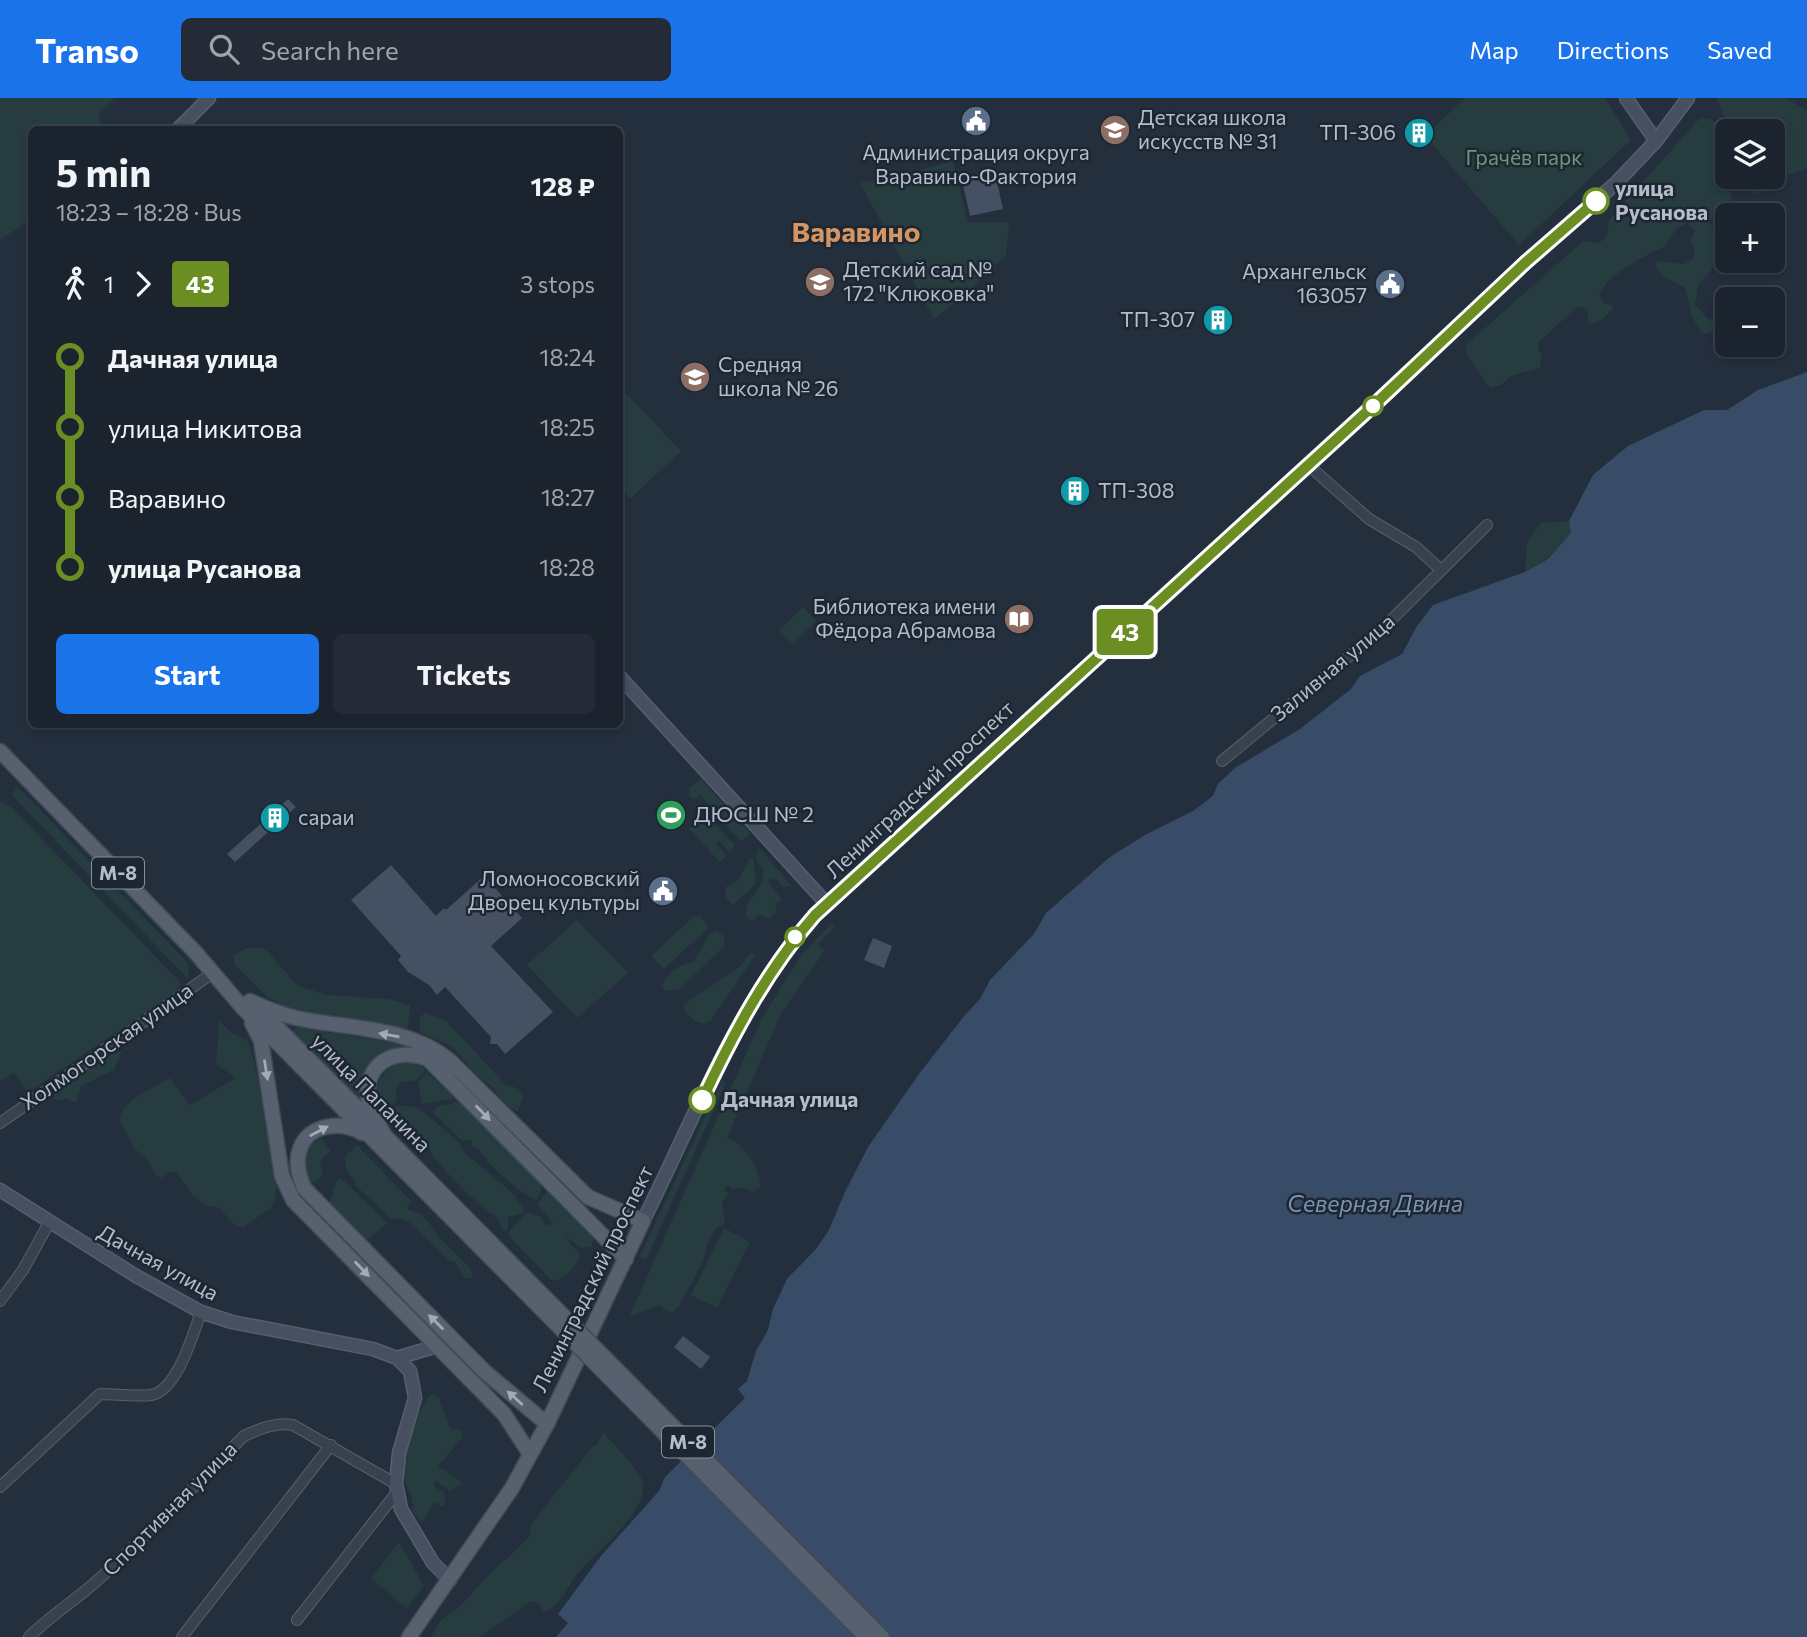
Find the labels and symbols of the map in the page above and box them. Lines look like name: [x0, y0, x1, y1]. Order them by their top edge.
public building icon: Администрация округа Варавино-Фактория: [959, 104, 993, 138]
place label: Детская школа искусств № 31: [1138, 104, 1286, 153]
school or university icon: Детская школа искусств № 31: [1098, 113, 1132, 147]
building icon: ТП-306: [1402, 116, 1436, 150]
place label: ТП-306: [1320, 119, 1396, 144]
place label: Администрация округа Варавино-Фактория: [862, 139, 1090, 188]
park label: Грачёв парк: [1465, 144, 1583, 169]
place label: улица Русанова: [1615, 175, 1708, 224]
marker: улица Русанова: [1583, 188, 1609, 214]
district label: Варавино: [792, 214, 920, 248]
place label: Детский сад № 172 "Клюковка": [843, 256, 994, 305]
place label: Архангельск 163057: [1242, 258, 1367, 307]
school or university icon: Детский сад № 172 "Клюковка": [803, 265, 837, 299]
public building icon: Архангельск 163057: [1373, 267, 1407, 301]
building icon: ТП-307: [1201, 303, 1235, 337]
place label: ТП-307: [1120, 306, 1195, 331]
place label: Средняя школа № 26: [718, 351, 839, 400]
school or university icon: Средняя школа № 26: [678, 360, 712, 394]
unlabelled marker: [1363, 396, 1383, 416]
building icon: ТП-308: [1058, 474, 1092, 508]
place label: ТП-308: [1098, 477, 1174, 502]
place label: Библиотека имени Фёдора Абрамова: [813, 593, 996, 642]
library icon: Библиотека имени Фёдора Абрамова: [1002, 602, 1036, 636]
street label: Заливная улица: [1265, 608, 1399, 726]
line badge: 43: [1094, 609, 1156, 655]
street label: Ленинградский проспект: [820, 695, 1018, 883]
sports icon: ДЮСШ № 2: [654, 798, 688, 832]
building icon: сараи: [258, 801, 292, 835]
place label: ДЮСШ № 2: [694, 801, 814, 826]
place label: сараи: [298, 804, 354, 829]
road number: М-8: [92, 858, 144, 888]
place label: Ломоносовский Дворец культуры: [468, 865, 640, 914]
public building icon: Ломоносовский Дворец культуры: [646, 874, 680, 908]
unlabelled marker: [785, 927, 805, 947]
street label: Холмогорская улица: [15, 977, 197, 1115]
street label: улица Папанина: [307, 1027, 437, 1157]
one-way arrow: [378, 1029, 400, 1040]
one-way arrow: [261, 1059, 272, 1081]
place label: Дачная улица: [721, 1086, 858, 1111]
marker: Дачная улица: [689, 1087, 715, 1113]
one-way arrow: [475, 1105, 491, 1121]
one-way arrow: [309, 1126, 329, 1138]
street label: Ленинградский проспект: [526, 1161, 657, 1396]
water label: Северная Двина: [1287, 1189, 1463, 1217]
street label: Дачная улица: [94, 1218, 223, 1305]
one-way arrow: [353, 1260, 369, 1277]
one-way arrow: [428, 1314, 445, 1331]
one-way arrow: [507, 1391, 524, 1407]
road number: М-8: [662, 1426, 714, 1458]
street label: Спортивная улица: [97, 1436, 241, 1580]

